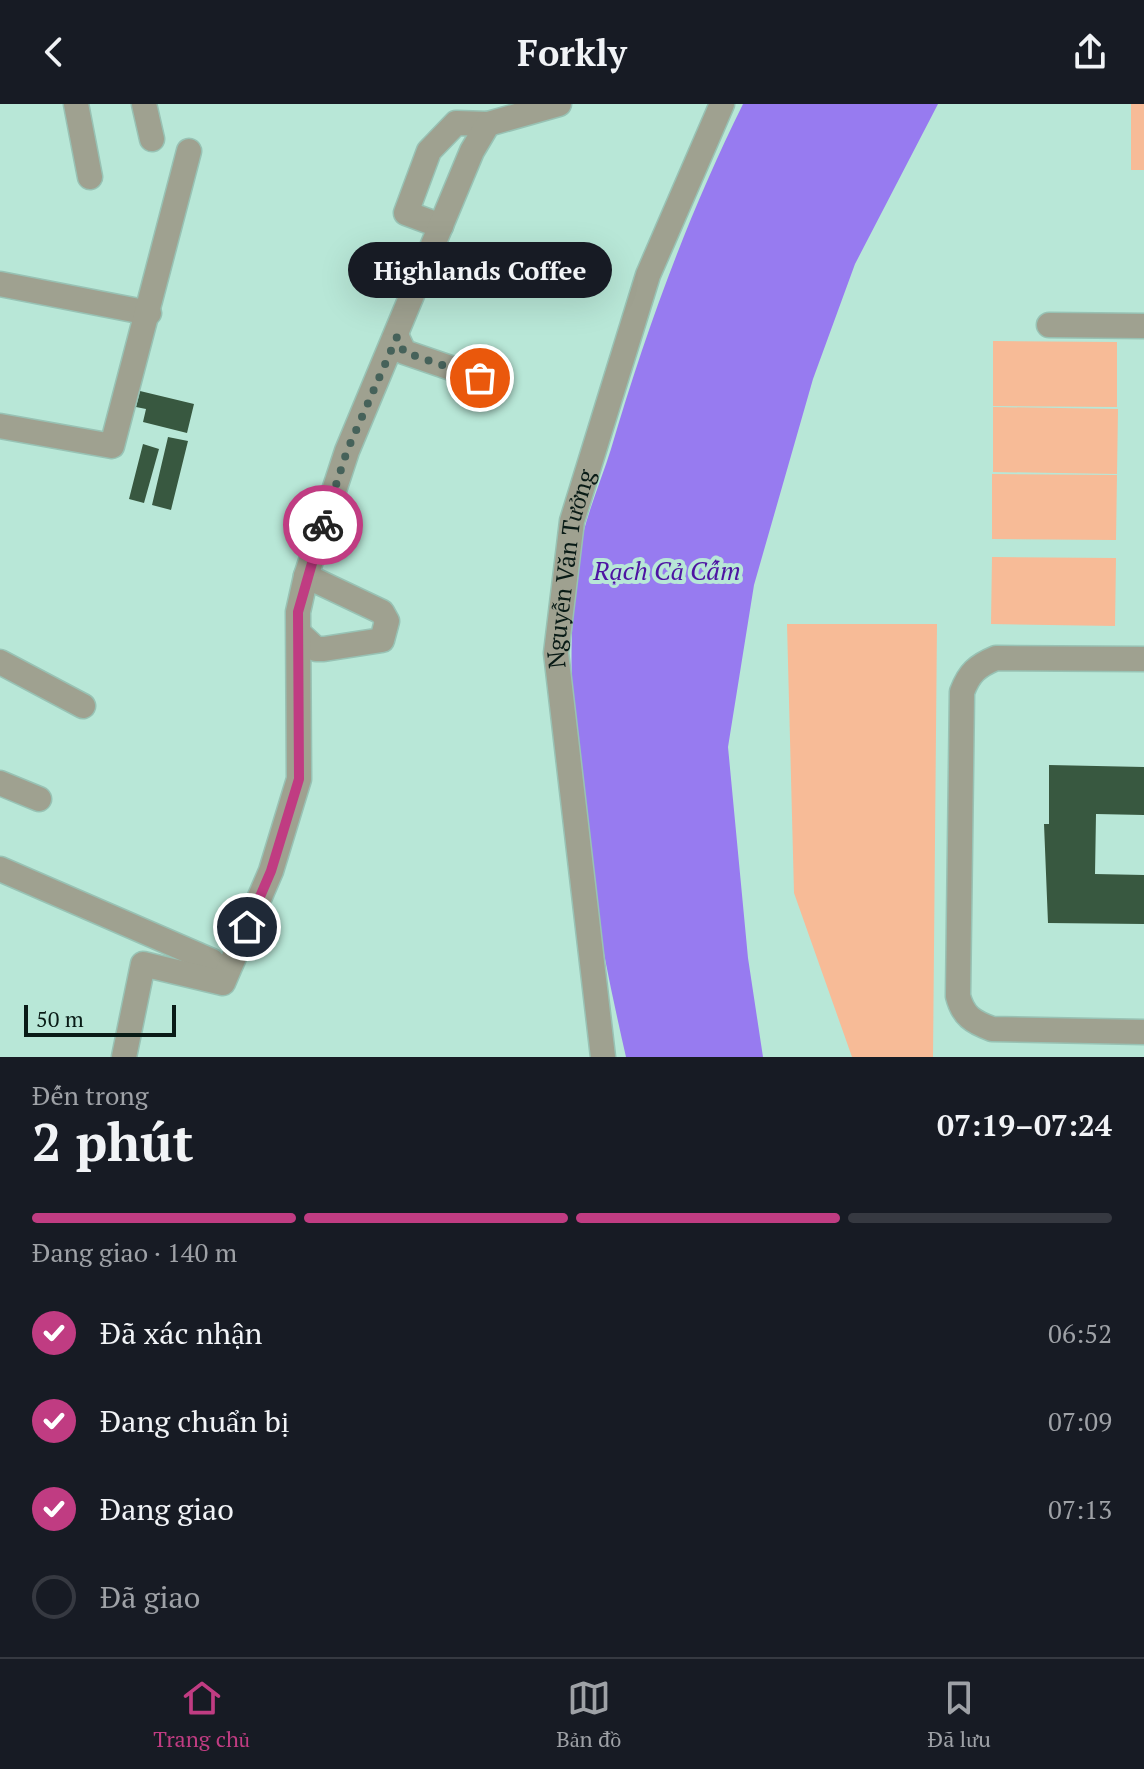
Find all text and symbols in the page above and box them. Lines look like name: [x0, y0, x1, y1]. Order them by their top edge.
text: Forkly: [517, 29, 627, 76]
icon: back: [32, 30, 76, 74]
icon: share: [1068, 30, 1112, 74]
callout: Highlands Coffee: [348, 242, 612, 298]
text: Highlands Coffee: [374, 253, 586, 287]
pin: [446, 344, 514, 412]
icon: bag: [458, 356, 502, 400]
street label: Nguyễn Văn Tưởng: [539, 465, 602, 670]
courier: [283, 485, 363, 565]
icon: bike: [301, 503, 345, 547]
water label: Rạch Cả Cấm: [592, 553, 741, 587]
pin: [213, 893, 281, 961]
icon: home: [225, 905, 269, 949]
scale bar: [24, 1001, 176, 1037]
text: 50 m: [36, 1004, 84, 1033]
text: Đến trong: [32, 1078, 148, 1112]
text: 07:19–07:24: [937, 1105, 1112, 1145]
text: 2 phút: [32, 1107, 193, 1176]
text: Đang giao · 140 m: [32, 1235, 237, 1269]
icon: check: [32, 1311, 76, 1355]
text: Đã xác nhận: [100, 1313, 262, 1353]
text: 06:52: [1048, 1316, 1112, 1350]
icon: check: [32, 1399, 76, 1443]
text: Đang chuẩn bị: [100, 1401, 289, 1441]
text: 07:09: [1048, 1404, 1112, 1438]
icon: check: [32, 1487, 76, 1531]
text: Đang giao: [100, 1489, 234, 1529]
text: 07:13: [1048, 1492, 1112, 1526]
text: Đã giao: [100, 1577, 200, 1617]
tab: Trang chủ: [153, 1676, 250, 1753]
tab: Bản đồ: [556, 1676, 621, 1753]
tab: Đã lưu: [928, 1676, 991, 1753]

